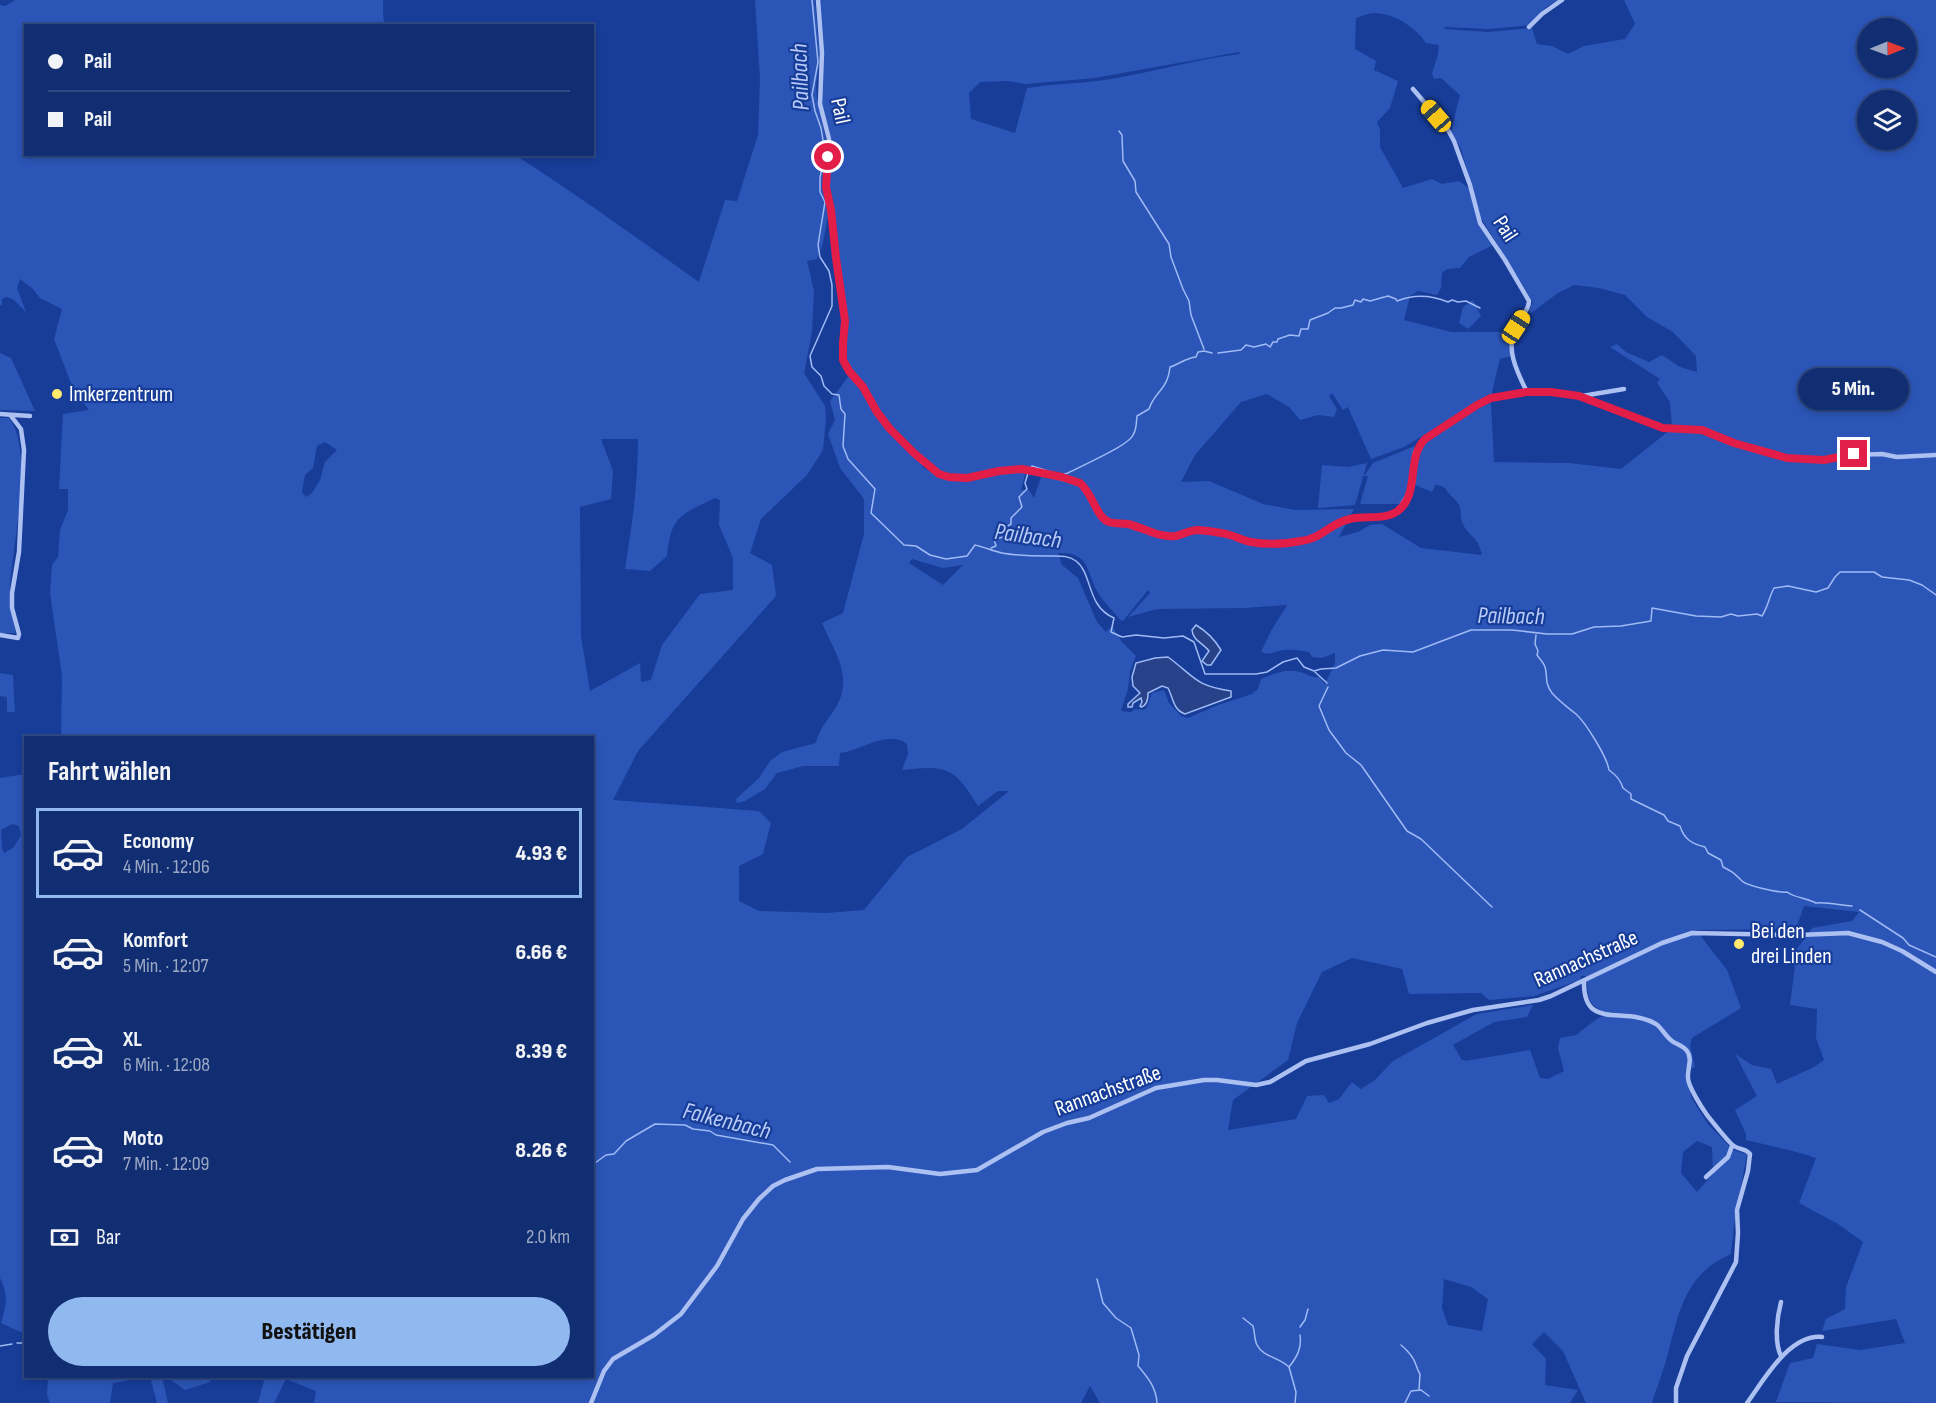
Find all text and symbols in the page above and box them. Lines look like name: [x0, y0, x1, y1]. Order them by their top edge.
north arrow: [1857, 18, 1917, 78]
map controls: [1857, 18, 1917, 150]
water label: Pailbach: [784, 43, 816, 111]
text: Pail: [84, 48, 112, 75]
button: layers: [1857, 90, 1917, 150]
street label: Pail: [824, 96, 856, 126]
car: [1417, 97, 1455, 135]
text: Pail: [84, 106, 112, 133]
route start: [814, 143, 841, 170]
street label: Pail: [1487, 211, 1523, 247]
car: [1499, 307, 1533, 347]
callout: 5 Min.: [1798, 367, 1910, 409]
text: 5 Min.: [1832, 377, 1875, 401]
place label: Imkerzentrum: [69, 381, 173, 408]
marker: Imkerzentrum: [50, 387, 64, 401]
route end: [1840, 440, 1867, 467]
water label: Pailbach: [993, 517, 1063, 555]
water label: Pailbach: [1477, 601, 1545, 631]
text: Fahrt wählen: [48, 756, 171, 788]
icon: car: [51, 826, 105, 880]
text: Economy: [123, 828, 194, 855]
text: 4.93 €: [515, 840, 567, 867]
text: 4 Min. · 12:06: [123, 855, 210, 879]
place label: Bei den drei Linden: [1751, 918, 1832, 970]
street label: Rannachstraße: [1530, 924, 1642, 994]
icon: car: [51, 925, 105, 979]
text: Komfort: [123, 927, 188, 954]
marker: Bei den drei Linden: [1732, 937, 1746, 951]
text: 6.66 €: [515, 939, 567, 966]
text: 5 Min. · 12:07: [123, 954, 209, 978]
icon: car: [51, 1024, 105, 1078]
text: XL: [123, 1026, 142, 1053]
text: 8.39 €: [515, 1038, 567, 1065]
text: 6 Min. · 12:08: [123, 1053, 210, 1077]
street label: Rannachstraße: [1051, 1059, 1165, 1123]
water label: Falkenbach: [680, 1096, 774, 1146]
icon: car: [51, 1123, 105, 1177]
text: Moto: [123, 1125, 163, 1152]
text: 8.26 €: [515, 1137, 567, 1164]
text: 7 Min. · 12:09: [123, 1152, 209, 1176]
icon: cash: [48, 1221, 81, 1254]
text: Bar: [96, 1224, 121, 1251]
text: 2.0 km: [526, 1225, 570, 1249]
button: Bestätigen: [48, 1297, 570, 1366]

